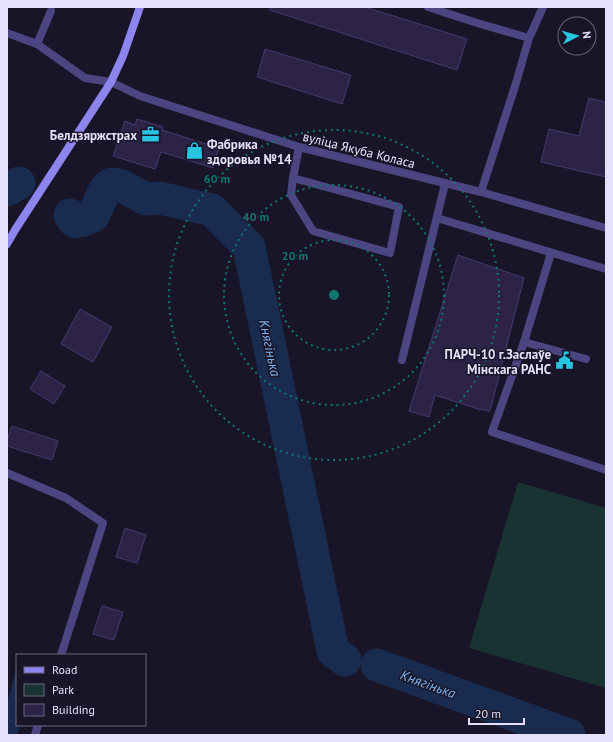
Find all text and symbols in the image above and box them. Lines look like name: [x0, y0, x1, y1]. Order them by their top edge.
north arrow: [557, 16, 597, 56]
text: N: [580, 31, 594, 39]
office icon: Белдзяржстрах: [140, 125, 160, 145]
place label: Белдзяржстрах: [50, 127, 137, 144]
street label: вуліца Якуба Коласа: [301, 128, 417, 172]
place label: Фабрика здоровья №14: [207, 136, 292, 168]
shop icon: Фабрика здоровья №14: [184, 141, 204, 161]
text: 60 m: [204, 171, 230, 186]
text: 40 m: [243, 209, 269, 224]
text: 20 m: [282, 248, 308, 263]
centre of rings: [327, 288, 341, 302]
water label: Княгінька: [255, 318, 285, 378]
place label: ПАРЧ-10 г.Заслаўе Мінскага РАНС: [445, 346, 551, 378]
public building icon: ПАРЧ-10 г.Заслаўе Мінскага РАНС: [554, 351, 574, 371]
legend: [16, 654, 146, 726]
text: Road: [52, 662, 77, 677]
water label: Княгінька: [398, 666, 458, 702]
text: Park: [52, 682, 74, 697]
scale bar: [469, 700, 524, 726]
text: Building: [52, 702, 95, 717]
text: 20 m: [475, 706, 501, 721]

